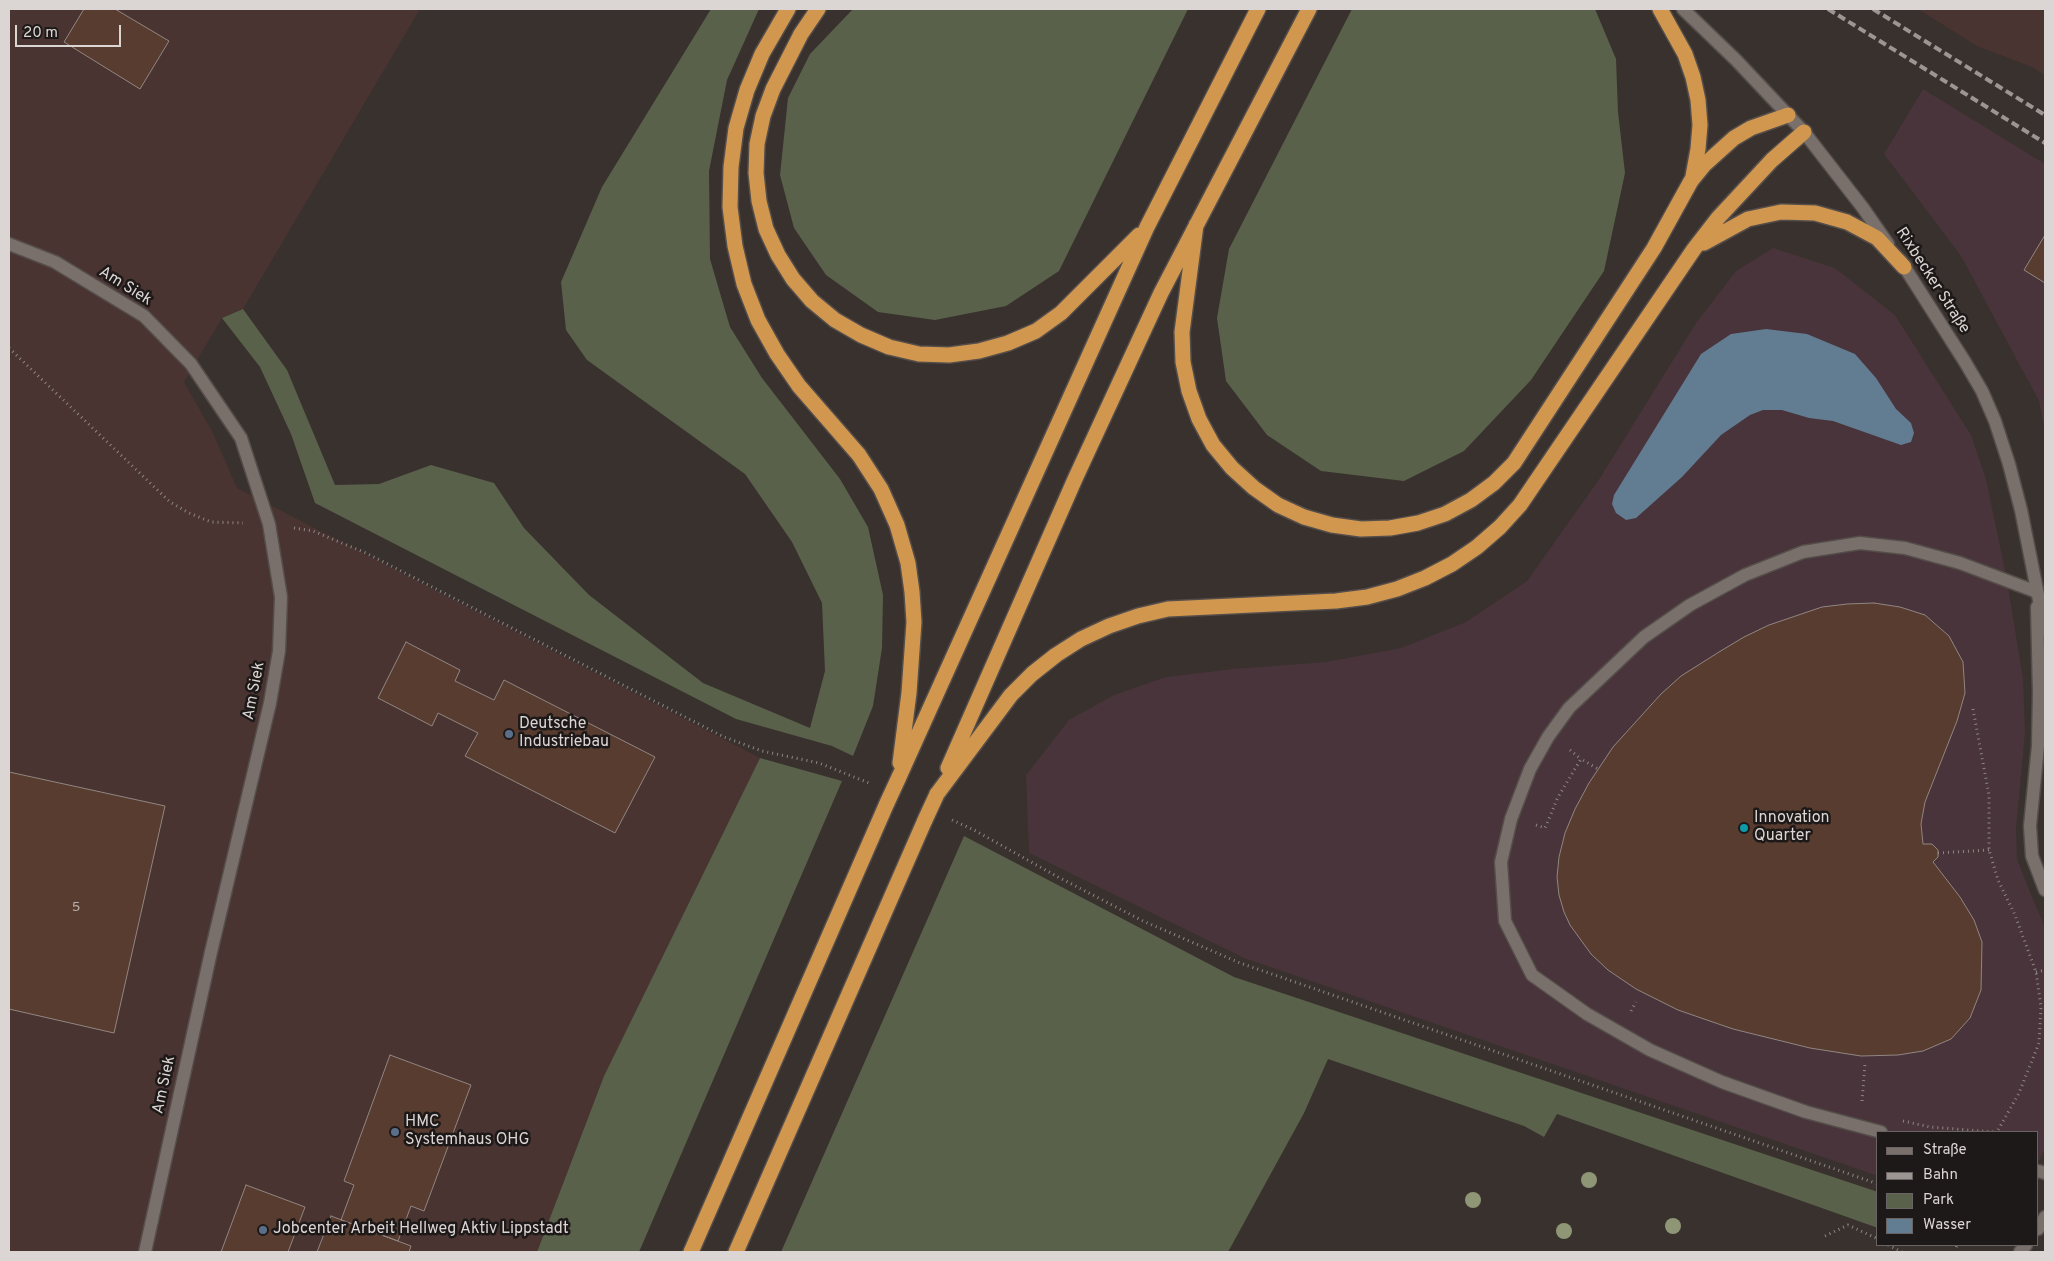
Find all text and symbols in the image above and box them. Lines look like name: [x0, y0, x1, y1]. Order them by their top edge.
scale bar: [18, 15, 124, 47]
text: 20 m: [23, 24, 58, 43]
street label: Rixbecker Straße: [1891, 224, 1973, 338]
street label: Am Siek: [95, 263, 155, 311]
street label: Am Siek: [240, 660, 270, 722]
place label: Deutsche Industriebau: [519, 715, 609, 753]
marker: Deutsche Industriebau: [503, 728, 515, 740]
place label: Innovation Quarter: [1754, 809, 1830, 847]
marker: Innovation Quarter: [1738, 822, 1750, 834]
house number: 5: [72, 900, 80, 916]
street label: Am Siek: [149, 1054, 181, 1116]
place label: HMC Systemhaus OHG: [405, 1113, 530, 1151]
marker: HMC Systemhaus OHG: [389, 1126, 401, 1138]
legend: [1876, 1131, 2039, 1246]
text: Straße: [1923, 1141, 1967, 1160]
text: Bahn: [1923, 1166, 1958, 1185]
text: Park: [1923, 1191, 1954, 1210]
text: Wasser: [1923, 1216, 1971, 1235]
place label: Jobcenter Arbeit Hellweg Aktiv Lippstadt: [273, 1220, 569, 1240]
marker: Jobcenter Arbeit Hellweg Aktiv Lippstadt: [257, 1224, 269, 1236]

